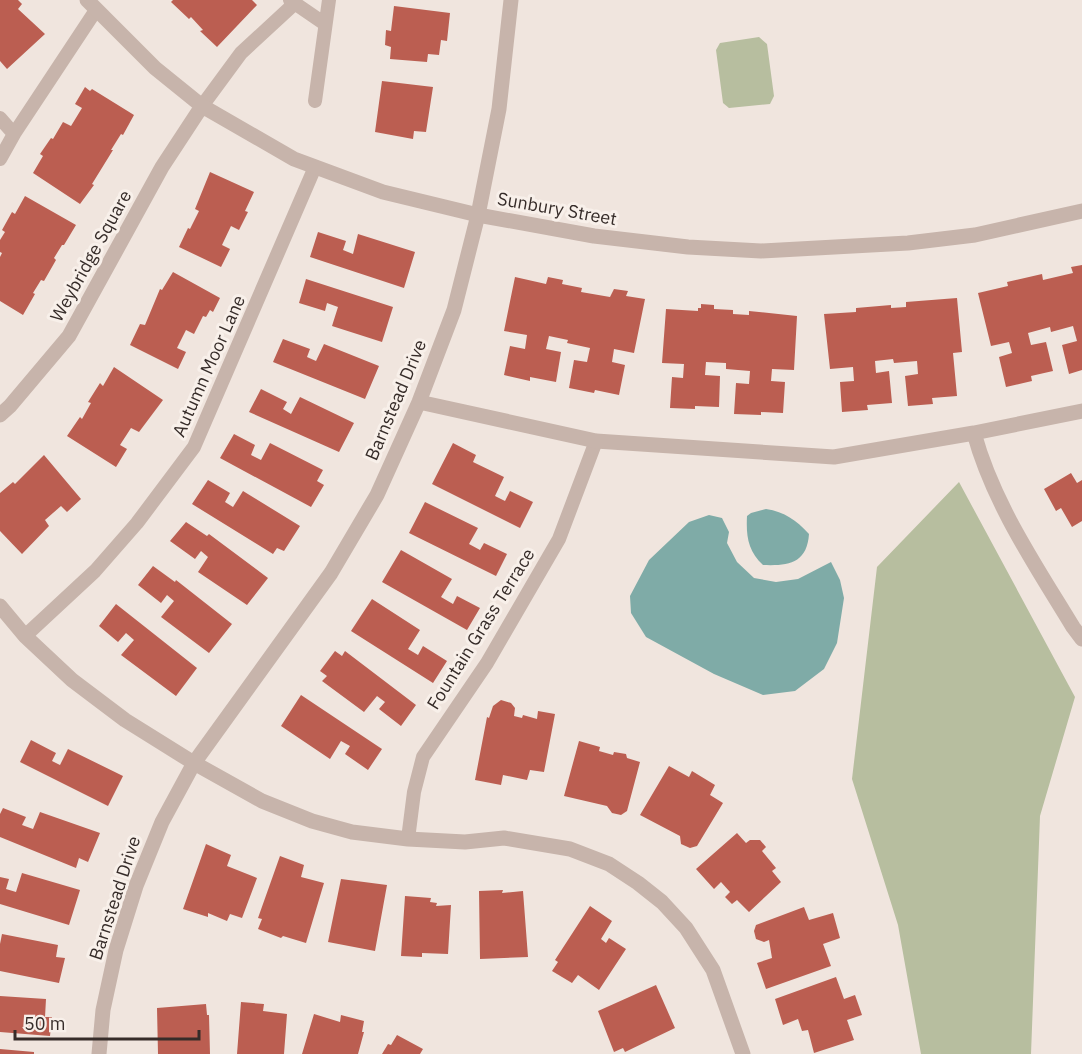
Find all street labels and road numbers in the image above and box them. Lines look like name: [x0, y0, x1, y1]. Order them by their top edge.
street label: Weybridge Square: [45, 186, 136, 326]
street label: Sunbury Street: [496, 187, 619, 230]
street label: Autumn Moor Lane: [167, 291, 250, 440]
street label: Barnstead Drive: [360, 336, 431, 464]
street label: Fountain Grass Terrace: [422, 544, 540, 714]
street label: Barnstead Drive: [84, 833, 145, 963]

